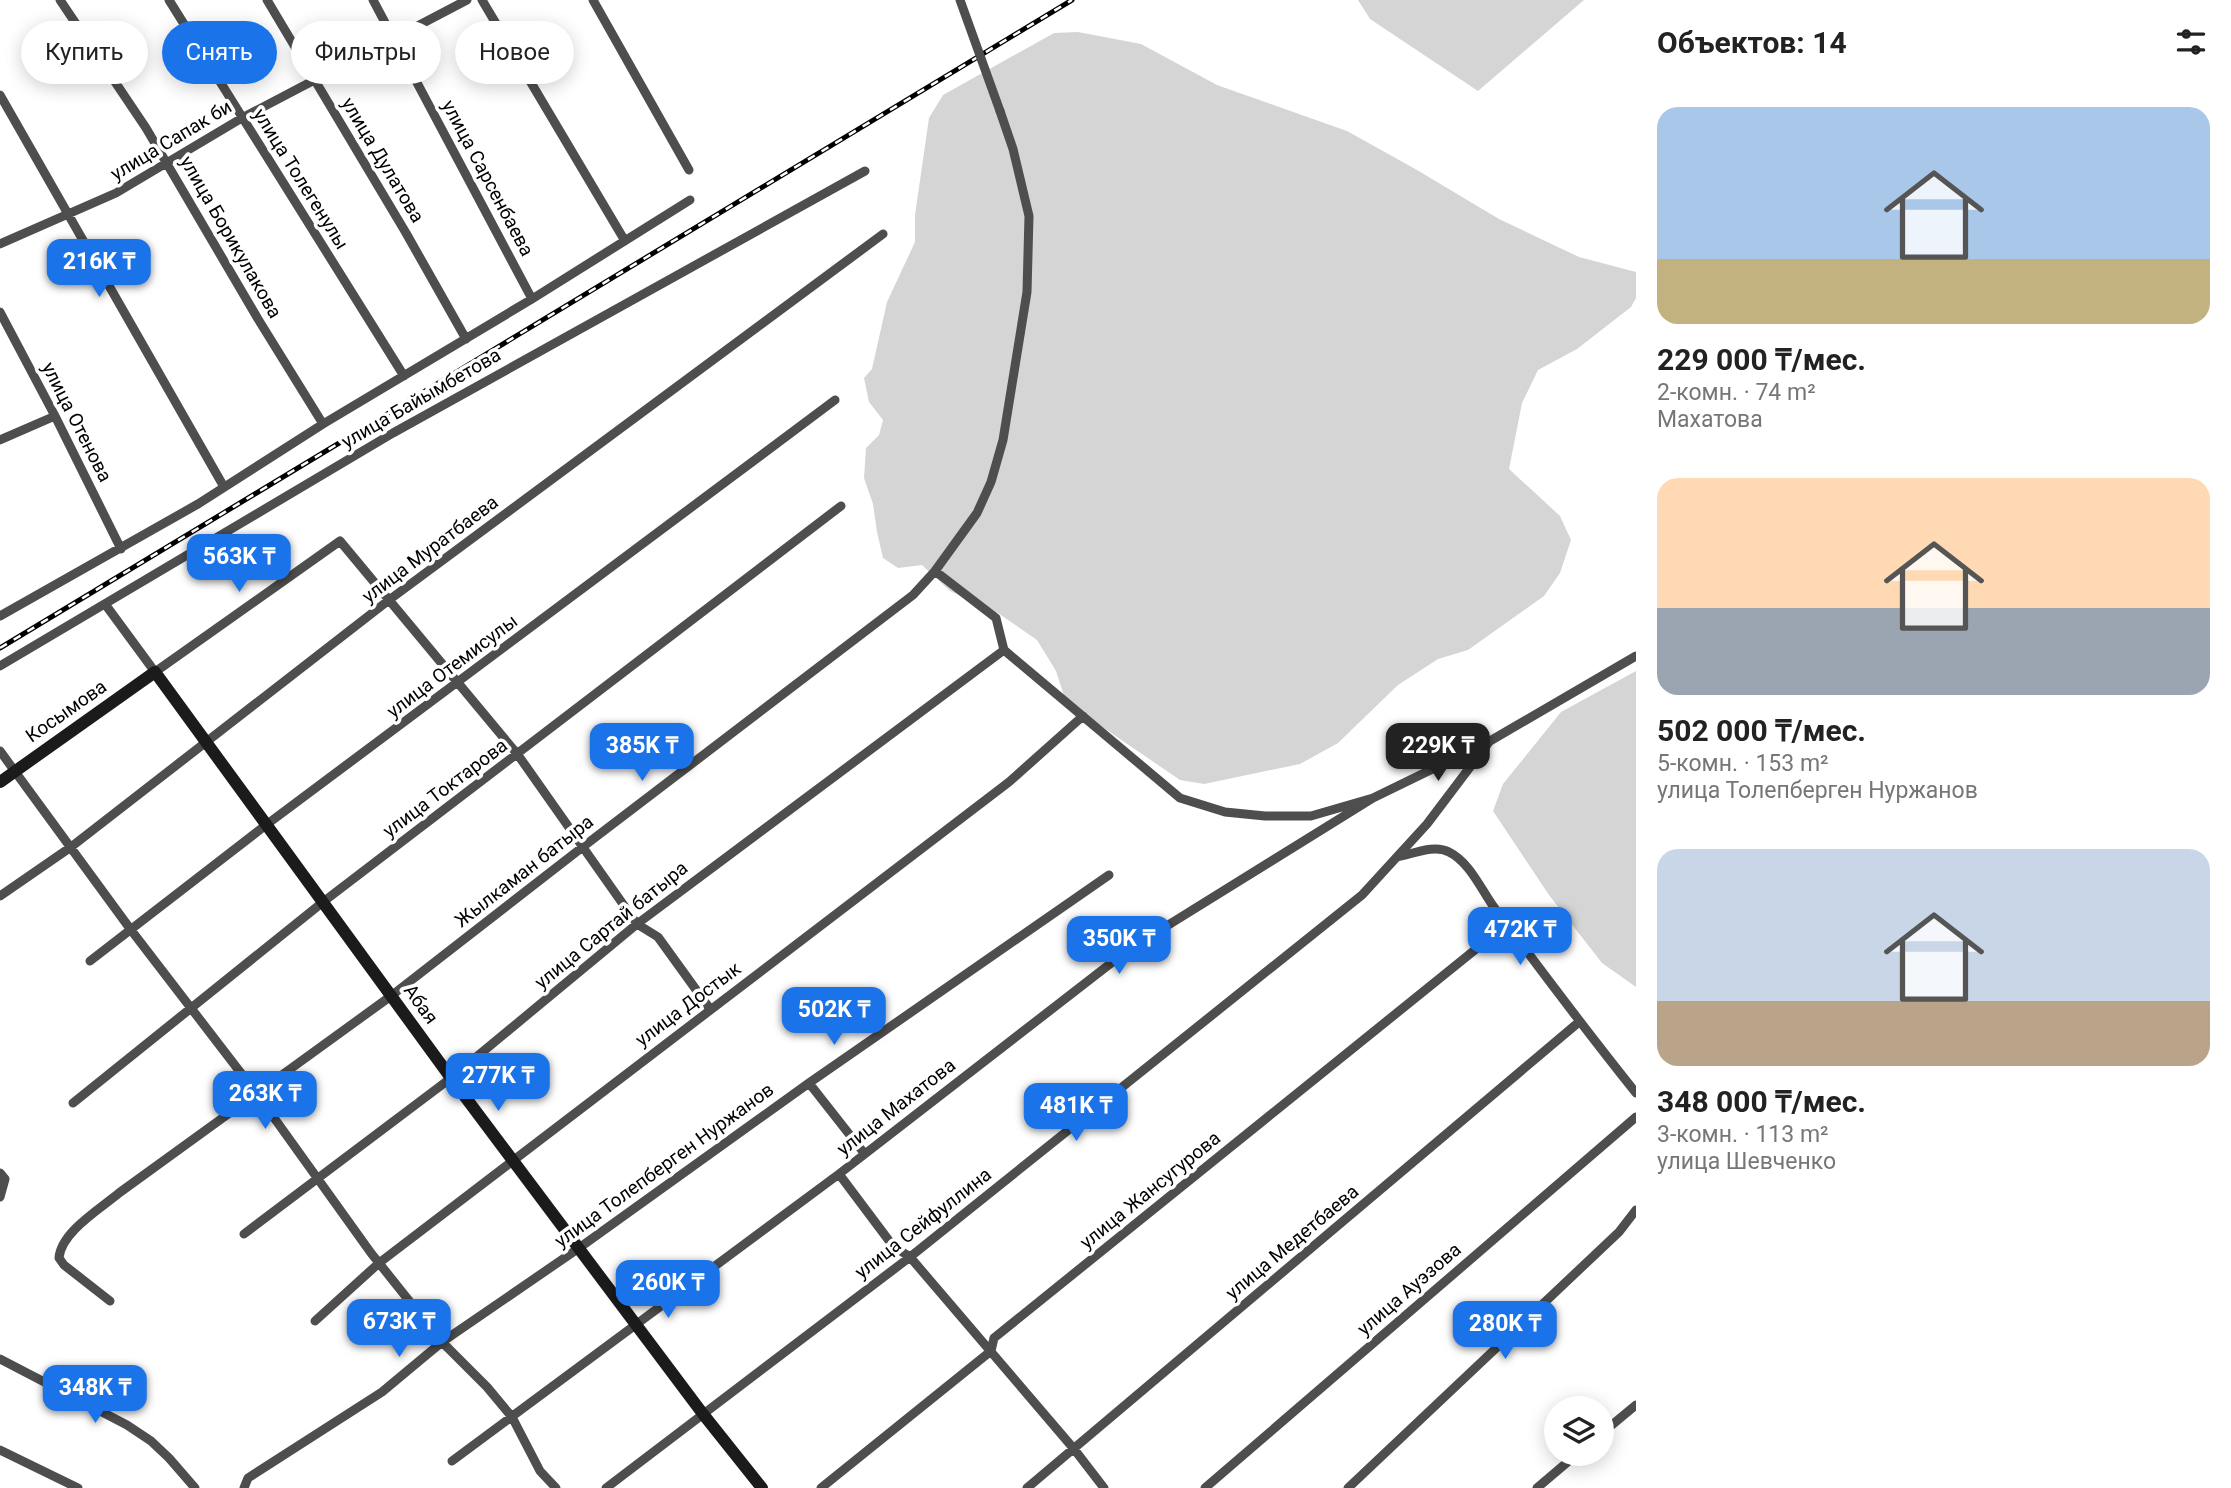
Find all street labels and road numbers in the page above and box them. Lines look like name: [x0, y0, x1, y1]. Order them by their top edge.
street label: улица Дулатова: [337, 93, 429, 227]
street label: улица Сапак би: [106, 95, 236, 185]
street label: улица Сарсенбаева: [437, 96, 539, 260]
street label: улица Толегенулы: [248, 104, 354, 254]
street label: улица Борикулакова: [175, 152, 287, 322]
street label: улица Байымбетова: [337, 343, 505, 453]
street label: улица Отенова: [37, 358, 117, 486]
street label: улица Муратбаева: [357, 490, 503, 608]
street label: улица Отемисулы: [382, 609, 522, 723]
street label: Косымова: [21, 675, 111, 747]
street label: улица Токтарова: [378, 734, 512, 842]
street label: Жылкаман батыра: [450, 810, 598, 932]
street label: улица Сартай батыра: [530, 856, 692, 994]
street label: улица Достык: [631, 956, 746, 1051]
street label: Абая: [399, 980, 443, 1028]
street label: улица Махатова: [832, 1054, 960, 1160]
street label: улица Толепберген Нуржанов: [550, 1078, 778, 1252]
street label: улица Жансугурова: [1075, 1126, 1225, 1254]
street label: улица Сейфуллина: [850, 1163, 996, 1283]
street label: улица Медетбаева: [1221, 1180, 1363, 1304]
street label: улица Ауэзова: [1353, 1238, 1465, 1340]

